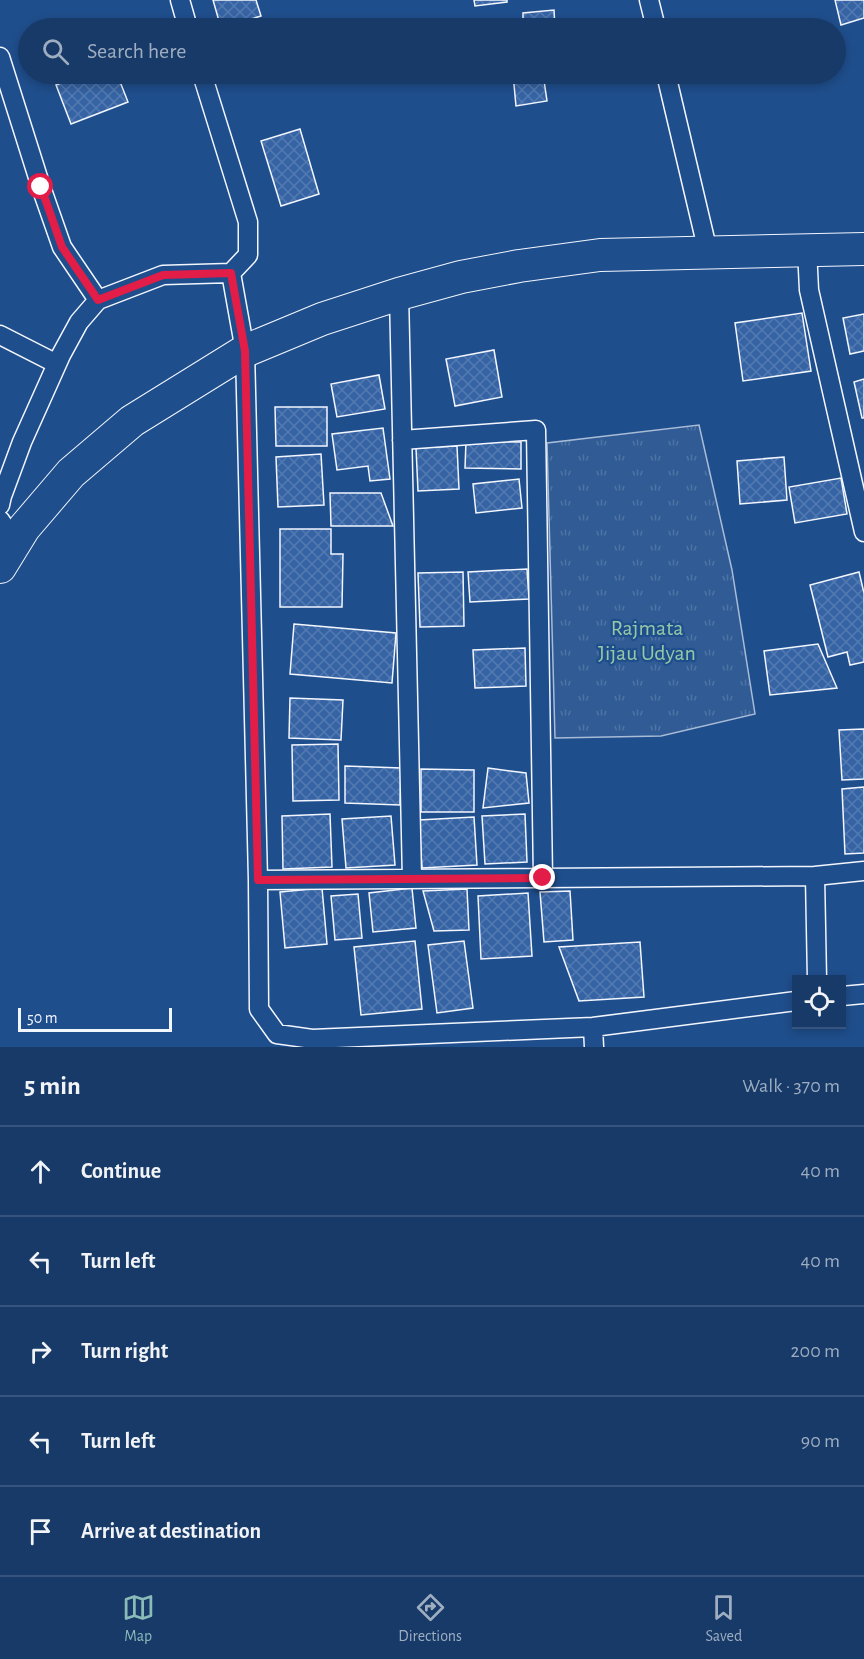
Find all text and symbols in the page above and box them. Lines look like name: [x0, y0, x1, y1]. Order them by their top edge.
search box: [18, 18, 846, 84]
icon: search: [39, 35, 72, 68]
text: Search here: [87, 40, 186, 62]
route start: [27, 173, 53, 199]
park label: Rajmata Jijau Udyan: [598, 617, 696, 664]
route end: [529, 864, 555, 890]
map controls: [792, 975, 846, 1029]
button: locate: [792, 975, 846, 1029]
scale bar: [18, 1005, 172, 1032]
text: 50 m: [27, 1010, 58, 1026]
text: 5 min: [24, 1073, 81, 1099]
text: Walk · 370 m: [742, 1076, 840, 1096]
icon: ahead: [24, 1155, 57, 1188]
text: Continue: [81, 1160, 161, 1182]
text: 40 m: [801, 1161, 840, 1181]
icon: left: [24, 1245, 57, 1278]
text: Turn left: [81, 1250, 155, 1272]
text: 40 m: [801, 1251, 840, 1271]
icon: right: [24, 1335, 57, 1368]
text: Turn right: [81, 1340, 168, 1362]
text: 200 m: [790, 1341, 840, 1361]
icon: left: [24, 1425, 57, 1458]
text: Turn left: [81, 1430, 155, 1452]
text: 90 m: [801, 1431, 840, 1451]
icon: arrive: [24, 1515, 57, 1548]
text: Arrive at destination: [81, 1520, 261, 1542]
tab: Map: [122, 1591, 155, 1646]
tab: Directions: [398, 1591, 462, 1646]
tab: Saved: [706, 1591, 742, 1646]

